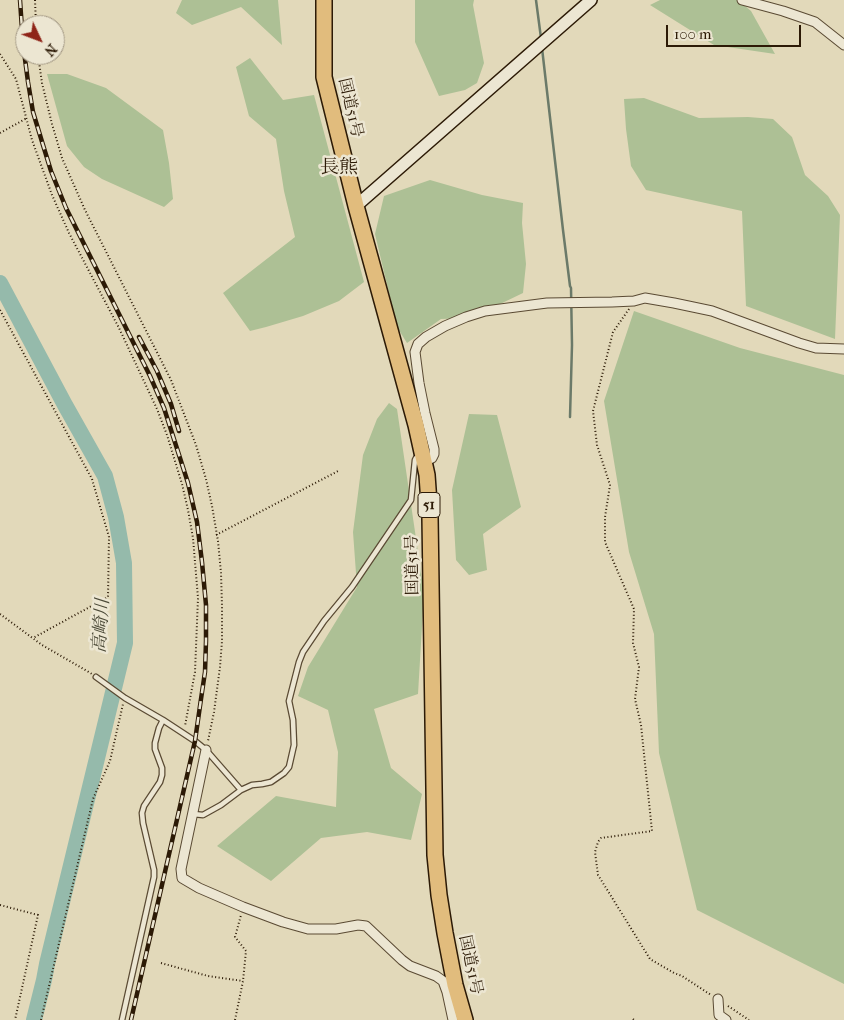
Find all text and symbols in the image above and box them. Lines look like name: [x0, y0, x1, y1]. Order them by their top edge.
north arrow: [15, 15, 65, 65]
scale bar: [669, 15, 804, 47]
text: 100 m: [674, 25, 712, 43]
text: N: [41, 40, 60, 60]
street label: 国道51号: [334, 76, 366, 140]
district label: 長熊: [320, 157, 358, 179]
road number: 51: [418, 492, 440, 518]
street label: 国道51号: [403, 535, 423, 595]
water label: 高崎川: [89, 598, 115, 654]
street label: 国道51号: [454, 933, 486, 997]

